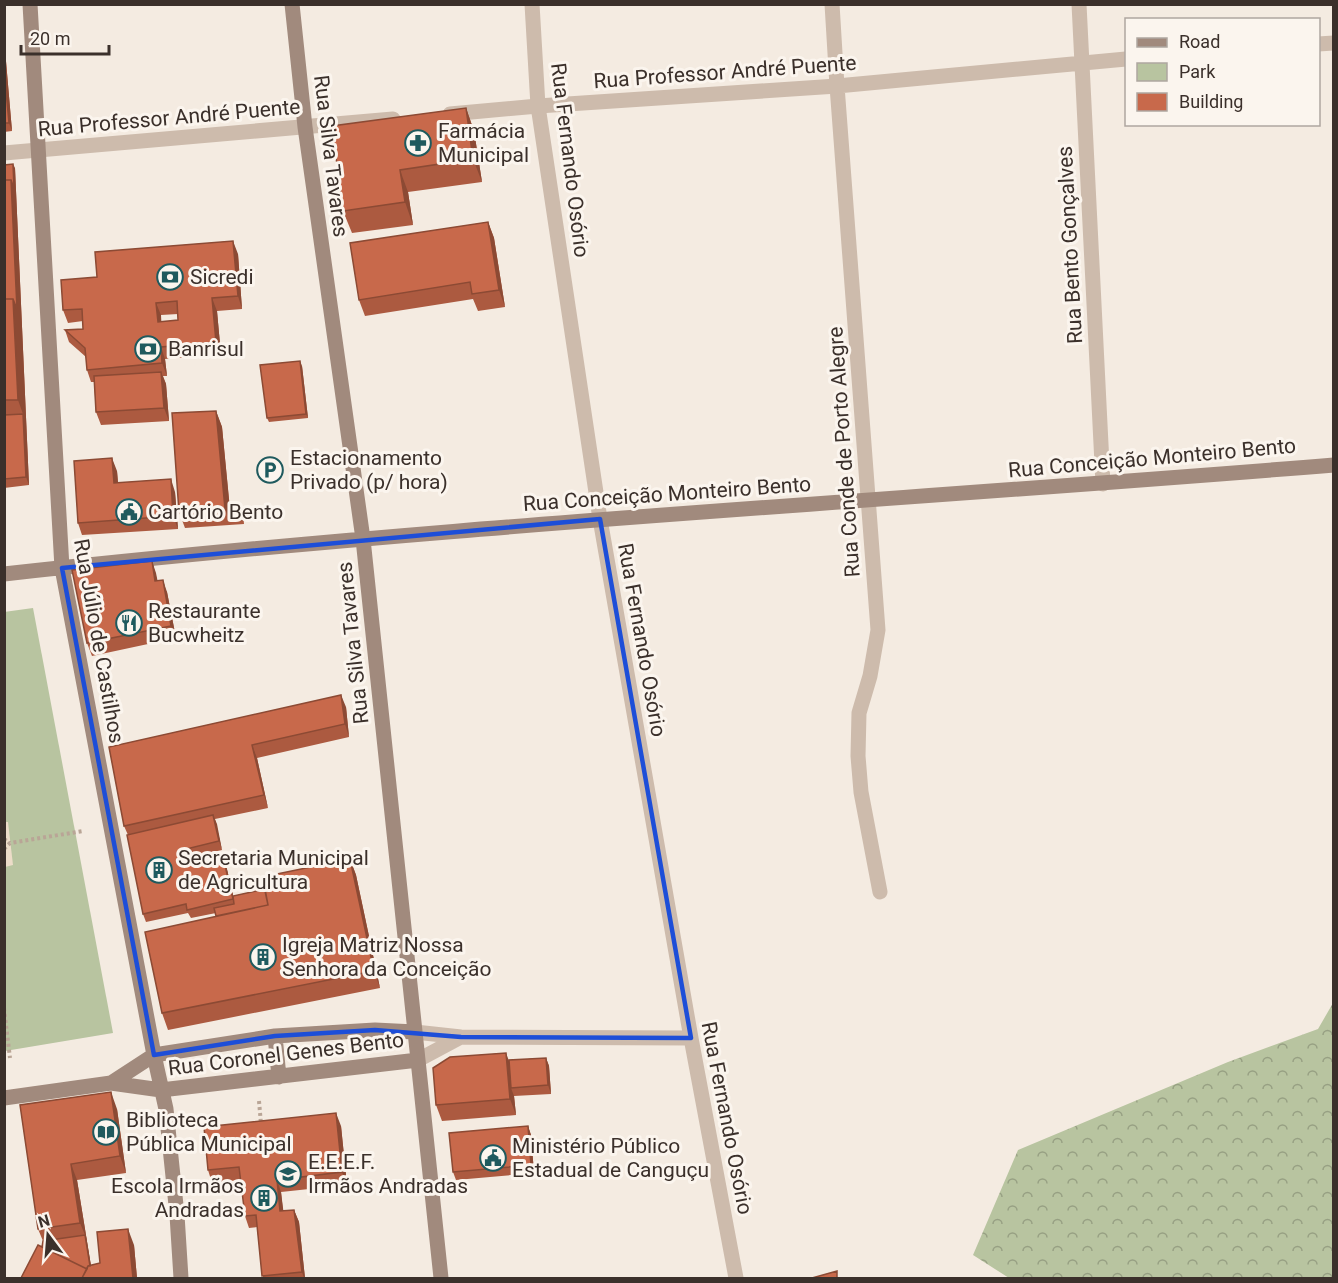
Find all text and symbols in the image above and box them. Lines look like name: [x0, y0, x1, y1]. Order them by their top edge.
scale bar: [21, 18, 110, 56]
legend: [1125, 18, 1320, 126]
text: 20 m: [30, 28, 70, 49]
text: Road: [1179, 31, 1220, 52]
street label: Rua Professor André Puente: [593, 51, 857, 93]
street label: Rua Fernando Osório: [546, 61, 594, 259]
text: Park: [1179, 61, 1216, 82]
street label: Rua Silva Tavares: [309, 74, 353, 238]
text: Building: [1179, 91, 1243, 112]
street label: Rua Professor André Puente: [37, 95, 301, 141]
place label: Farmácia Municipal: [438, 119, 529, 167]
pharmacy icon: Farmácia Municipal: [403, 128, 433, 158]
street label: Rua Bento Gonçalves: [1053, 145, 1087, 345]
bank icon: Sicredi: [155, 262, 185, 292]
place label: Sicredi: [190, 265, 254, 289]
street label: Rua Conde de Porto Alegre: [823, 326, 865, 578]
bank icon: Banrisul: [133, 334, 163, 364]
place label: Banrisul: [168, 337, 244, 361]
street label: Rua Conceição Monteiro Bento: [1007, 433, 1297, 483]
place label: Estacionamento Privado (p/ hora): [290, 446, 448, 494]
parking icon: Estacionamento Privado (p/ hora): [255, 455, 285, 485]
street label: Rua Conceição Monteiro Bento: [522, 472, 812, 516]
public building icon: Cartório Bento: [114, 497, 144, 527]
place label: Cartório Bento: [148, 500, 283, 524]
street label: Rua Júlio de Castilhos: [69, 537, 129, 745]
street label: Rua Fernando Osório: [613, 541, 671, 739]
street label: Rua Silva Tavares: [333, 561, 373, 725]
place label: Restaurante Bucwheitz: [148, 599, 261, 647]
restaurant icon: Restaurante Bucwheitz: [114, 608, 144, 638]
place label: Secretaria Municipal de Agricultura: [178, 846, 369, 894]
building icon: Secretaria Municipal de Agricultura: [144, 855, 174, 885]
place label: Igreja Matriz Nossa Senhora da Conceição: [282, 933, 491, 981]
building icon: Igreja Matriz Nossa Senhora da Conceição: [248, 942, 278, 972]
street label: Rua Fernando Osório: [697, 1020, 757, 1216]
street label: Rua Coronel Genes Bento: [167, 1028, 405, 1080]
place label: Biblioteca Pública Municipal: [126, 1108, 292, 1156]
library icon: Biblioteca Pública Municipal: [91, 1117, 121, 1147]
place label: Ministério Público Estadual de Canguçu: [512, 1134, 709, 1182]
public building icon: Ministério Público Estadual de Canguçu: [478, 1143, 508, 1173]
place label: E.E.E.F. Irmãos Andradas: [308, 1150, 468, 1198]
school or university icon: E.E.E.F. Irmãos Andradas: [273, 1159, 303, 1189]
place label: Escola Irmãos Andradas: [111, 1174, 244, 1222]
building icon: Escola Irmãos Andradas: [249, 1183, 279, 1213]
north arrow: [18, 1205, 78, 1265]
text: N: [36, 1210, 52, 1232]

